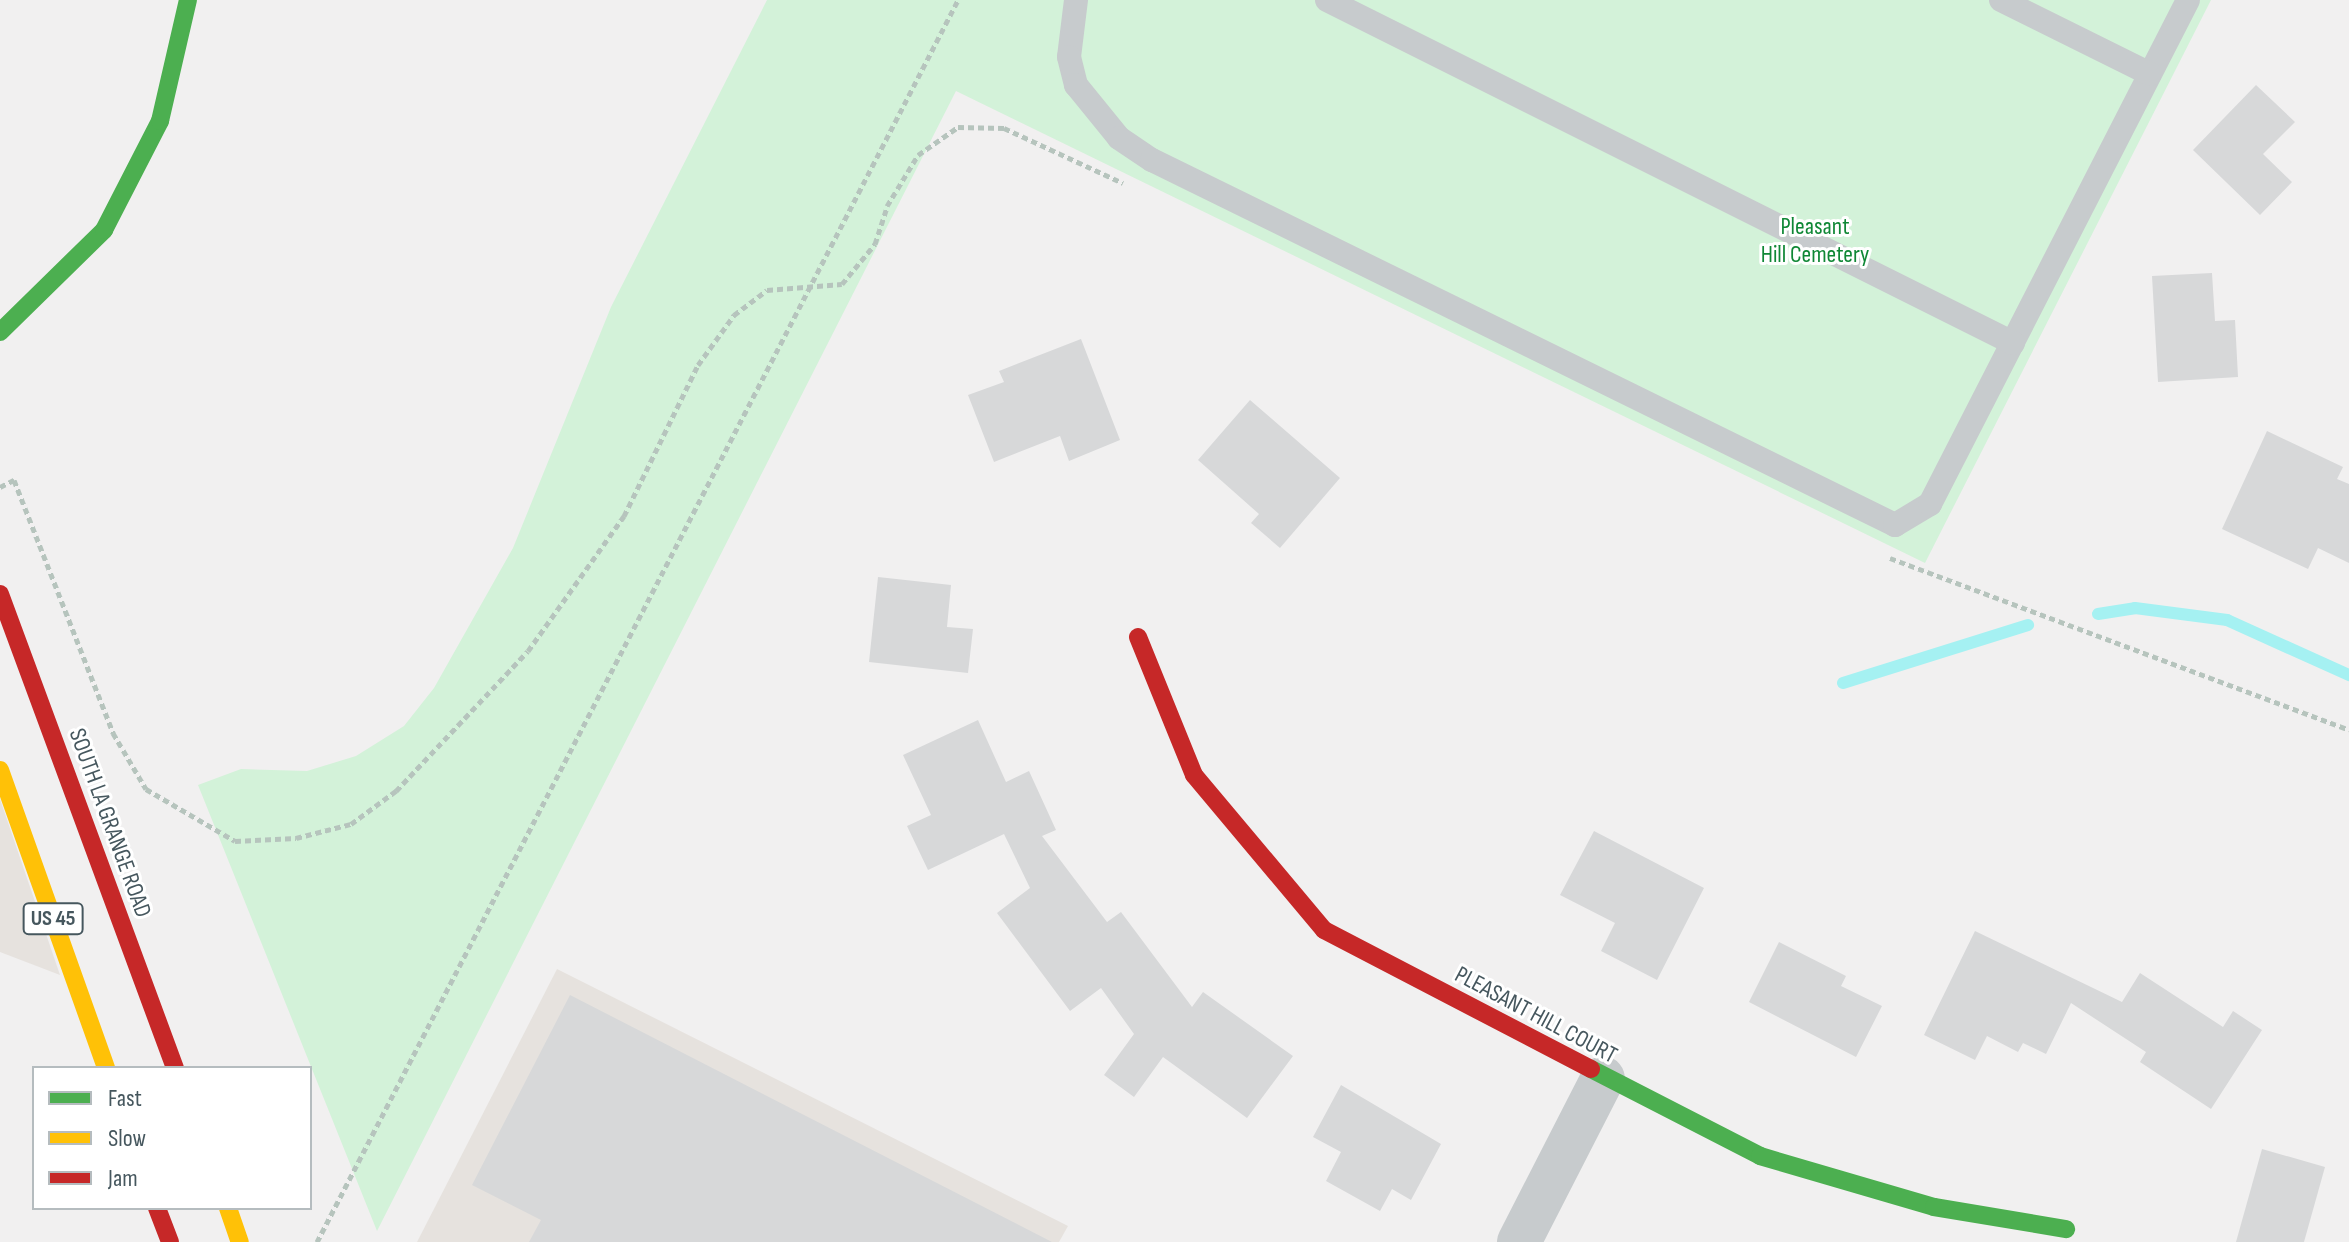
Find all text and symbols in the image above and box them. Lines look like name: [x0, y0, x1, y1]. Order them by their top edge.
park label: Pleasant Hill Cemetery: [1761, 213, 1869, 269]
street label: SOUTH LA GRANGE ROAD: [62, 725, 158, 921]
road number: US 45: [21, 901, 85, 937]
street label: PLEASANT HILL COURT: [1450, 960, 1622, 1070]
legend: [32, 1066, 312, 1210]
text: Fast: [108, 1084, 142, 1113]
text: Slow: [108, 1124, 146, 1153]
text: Jam: [108, 1164, 138, 1193]

